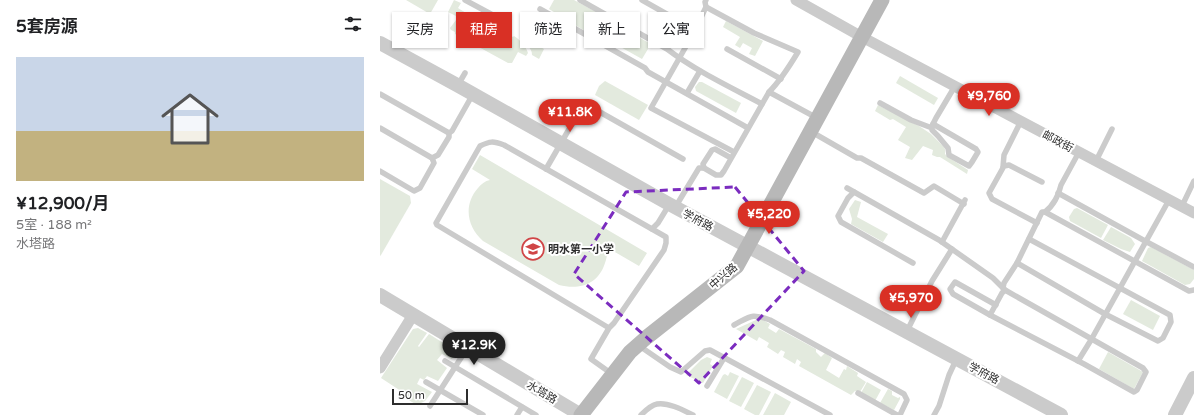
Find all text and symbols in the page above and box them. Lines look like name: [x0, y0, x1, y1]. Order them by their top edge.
chip: 买房: [392, 12, 448, 48]
chip: 租房: [456, 12, 512, 48]
chip: 筛选: [520, 12, 576, 48]
chip: 新上: [584, 12, 640, 48]
chip: 公寓: [648, 12, 704, 48]
icon: filters: [342, 13, 364, 35]
text: 5套房源: [16, 16, 78, 37]
icon: home: [154, 83, 226, 155]
pin: ¥9,760: [956, 83, 1022, 117]
text: ¥9,760: [967, 88, 1011, 104]
pin: ¥11.8K: [537, 99, 603, 133]
text: ¥11.8K: [547, 104, 593, 120]
street label: 邮政街: [1040, 128, 1075, 155]
text: ¥12,900/月: [16, 193, 110, 214]
pin: ¥5,220: [736, 201, 802, 235]
text: ¥5,220: [747, 206, 791, 222]
street label: 学府路: [680, 207, 715, 234]
text: 5室 · 188 m²: [16, 217, 92, 233]
text: 水塔路: [16, 236, 55, 252]
school or university icon: 明水第一小学: [520, 236, 546, 262]
place label: 明水第一小学: [548, 243, 614, 256]
street label: 中兴路: [707, 261, 740, 292]
pin: ¥5,970: [878, 285, 944, 319]
text: ¥5,970: [889, 290, 933, 306]
pin: ¥12.9K: [441, 332, 507, 366]
text: ¥12.9K: [451, 337, 497, 353]
street label: 学府路: [966, 360, 1001, 387]
street label: 水塔路: [524, 378, 559, 406]
scale bar: [392, 387, 468, 406]
text: 50 m: [398, 389, 425, 402]

